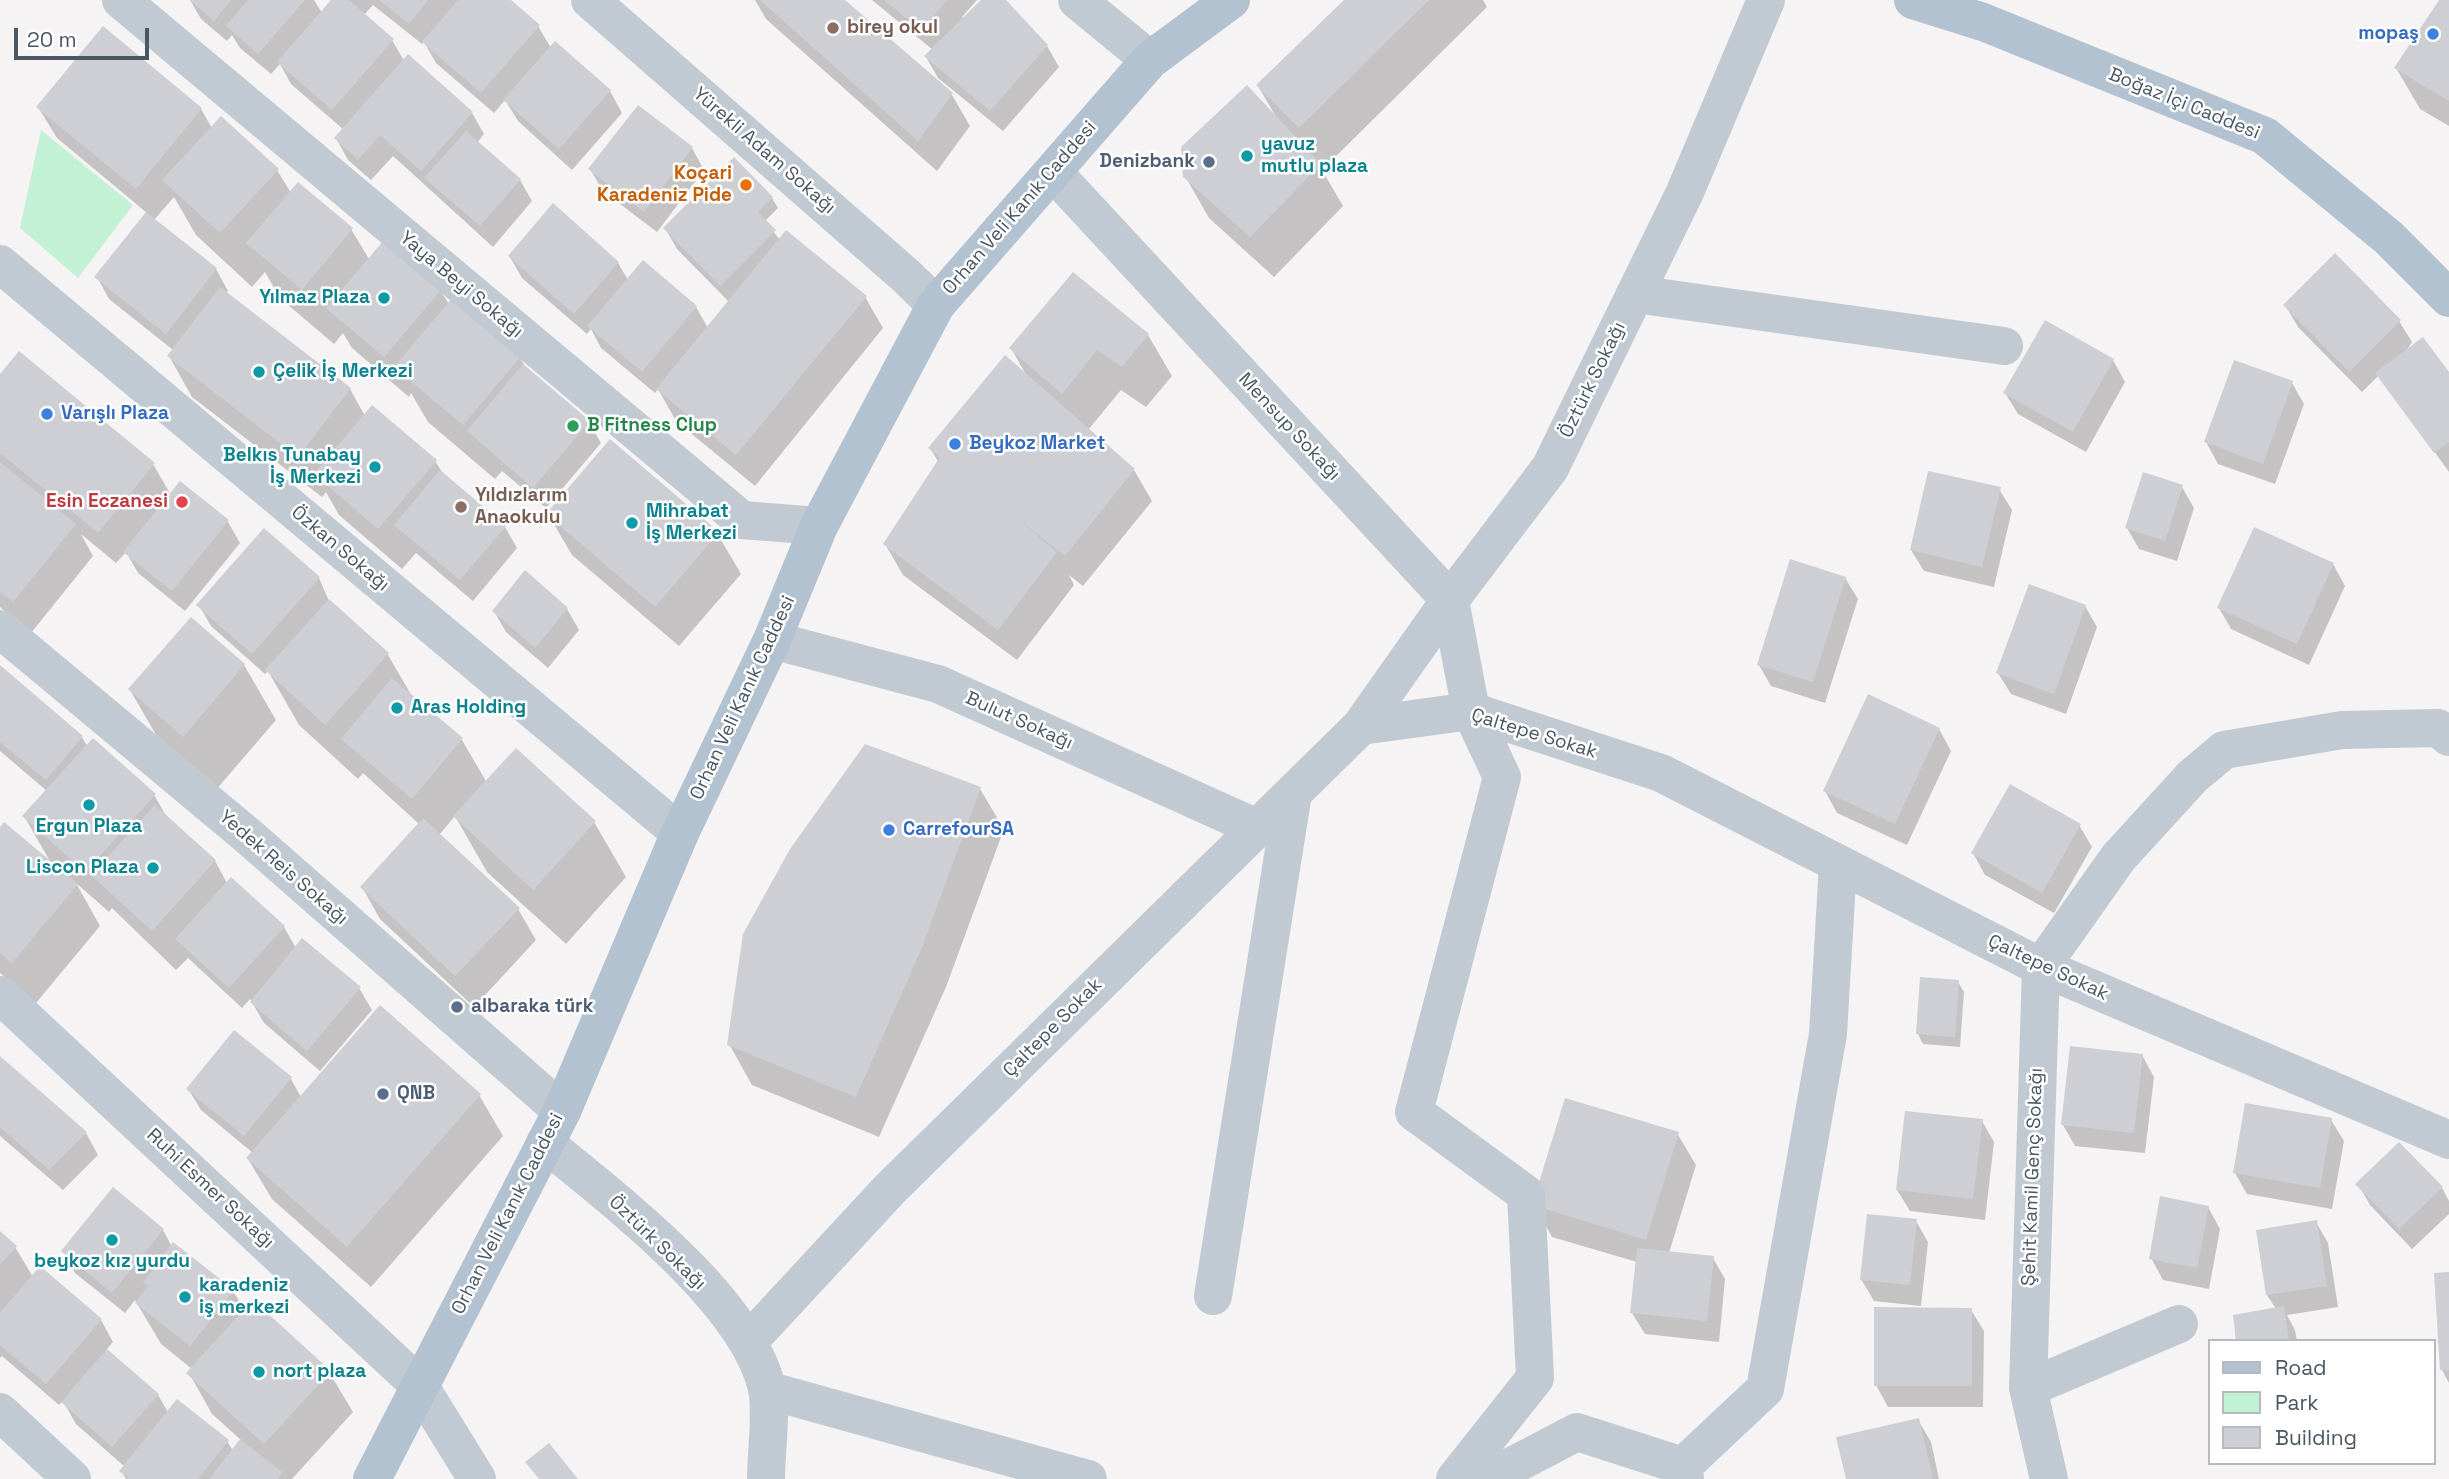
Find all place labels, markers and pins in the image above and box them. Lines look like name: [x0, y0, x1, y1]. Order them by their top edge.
place label: birey okul: [847, 17, 938, 39]
marker: birey okul: [825, 20, 841, 36]
place label: mopaş: [2358, 23, 2419, 45]
marker: mopaş: [2425, 26, 2441, 42]
place label: yavuz mutlu plaza: [1261, 134, 1368, 178]
marker: yavuz mutlu plaza: [1239, 148, 1255, 164]
place label: Denizbank: [1099, 151, 1195, 173]
marker: Denizbank: [1201, 154, 1217, 170]
place label: Koçari Karadeniz Pide: [597, 163, 732, 207]
marker: Koçari Karadeniz Pide: [738, 177, 754, 193]
place label: Yılmaz Plaza: [259, 287, 370, 309]
marker: Yılmaz Plaza: [376, 290, 392, 306]
place label: Çelik İş Merkezi: [273, 361, 413, 383]
marker: Çelik İş Merkezi: [251, 364, 267, 380]
place label: Varışlı Plaza: [61, 403, 169, 425]
marker: Varışlı Plaza: [39, 406, 55, 422]
place label: B Fitness Clup: [587, 415, 717, 437]
marker: B Fitness Clup: [565, 418, 581, 434]
place label: Beykoz Market: [969, 433, 1105, 455]
marker: Beykoz Market: [947, 436, 963, 452]
place label: Belkıs Tunabay İş Merkezi: [223, 445, 361, 489]
marker: Belkıs Tunabay İş Merkezi: [367, 459, 383, 475]
place label: Yıldızlarım Anaokulu: [475, 485, 567, 529]
place label: Esin Eczanesi: [46, 491, 168, 513]
marker: Esin Eczanesi: [174, 494, 190, 510]
marker: Yıldızlarım Anaokulu: [453, 499, 469, 515]
place label: Mihrabat İş Merkezi: [646, 501, 737, 545]
marker: Mihrabat İş Merkezi: [624, 515, 640, 531]
place label: Aras Holding: [411, 697, 526, 719]
marker: Aras Holding: [389, 700, 405, 716]
marker: Ergun Plaza: [81, 797, 97, 813]
place label: Ergun Plaza: [36, 816, 142, 838]
place label: CarrefourSA: [903, 819, 1014, 841]
marker: CarrefourSA: [881, 822, 897, 838]
place label: Liscon Plaza: [26, 857, 139, 879]
marker: Liscon Plaza: [145, 860, 161, 876]
place label: albaraka türk: [471, 996, 593, 1018]
marker: albaraka türk: [449, 999, 465, 1015]
place label: QNB: [397, 1083, 435, 1105]
marker: QNB: [375, 1086, 391, 1102]
marker: beykoz kız yurdu: [104, 1232, 120, 1248]
place label: beykoz kız yurdu: [34, 1251, 190, 1273]
place label: karadeniz iş merkezi: [199, 1275, 289, 1319]
marker: karadeniz iş merkezi: [177, 1289, 193, 1305]
place label: nort plaza: [273, 1361, 366, 1383]
marker: nort plaza: [251, 1364, 267, 1380]

